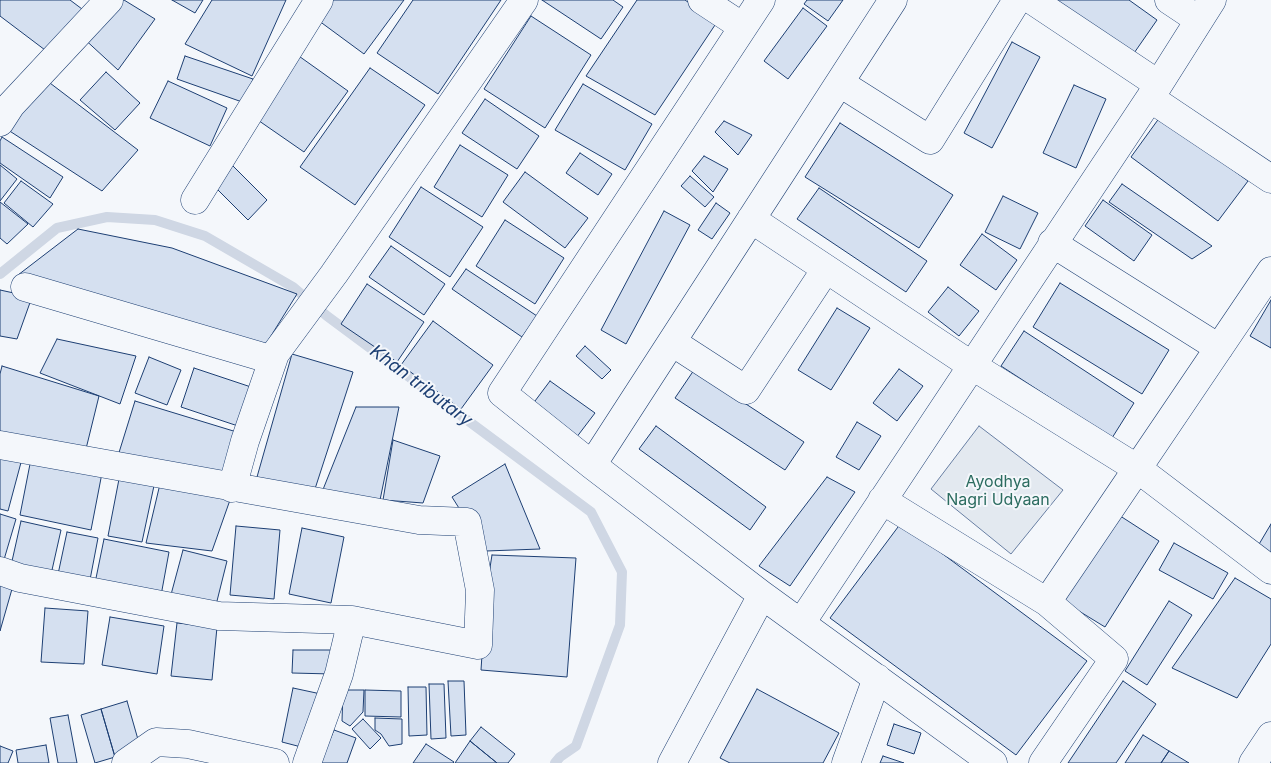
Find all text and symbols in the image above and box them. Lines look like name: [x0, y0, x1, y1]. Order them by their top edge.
water label: Khan tributary: [366, 341, 476, 431]
park label: Ayodhya Nagri Udyaan: [946, 472, 1050, 510]

